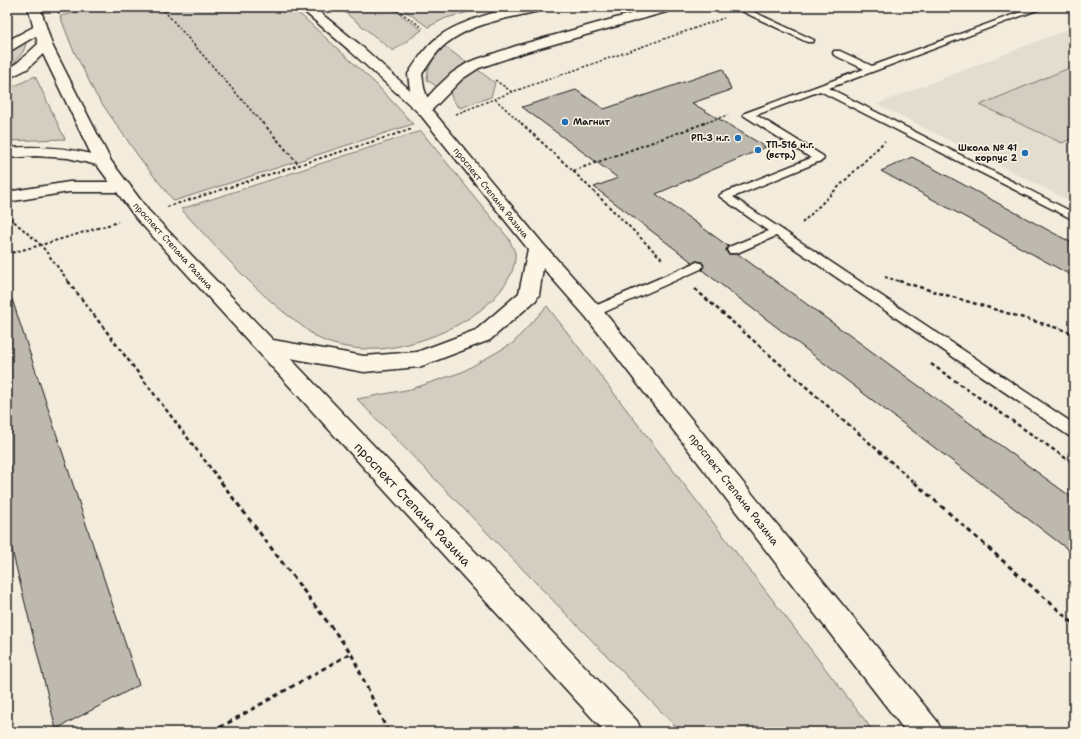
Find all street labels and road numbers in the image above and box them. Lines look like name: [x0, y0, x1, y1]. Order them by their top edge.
street label: проспект Степана Разина: [451, 145, 532, 241]
street label: проспект Степана Разина: [131, 200, 216, 292]
street label: проспект Степана Разина: [685, 430, 782, 549]
street label: проспект Степана Разина: [351, 439, 475, 570]

